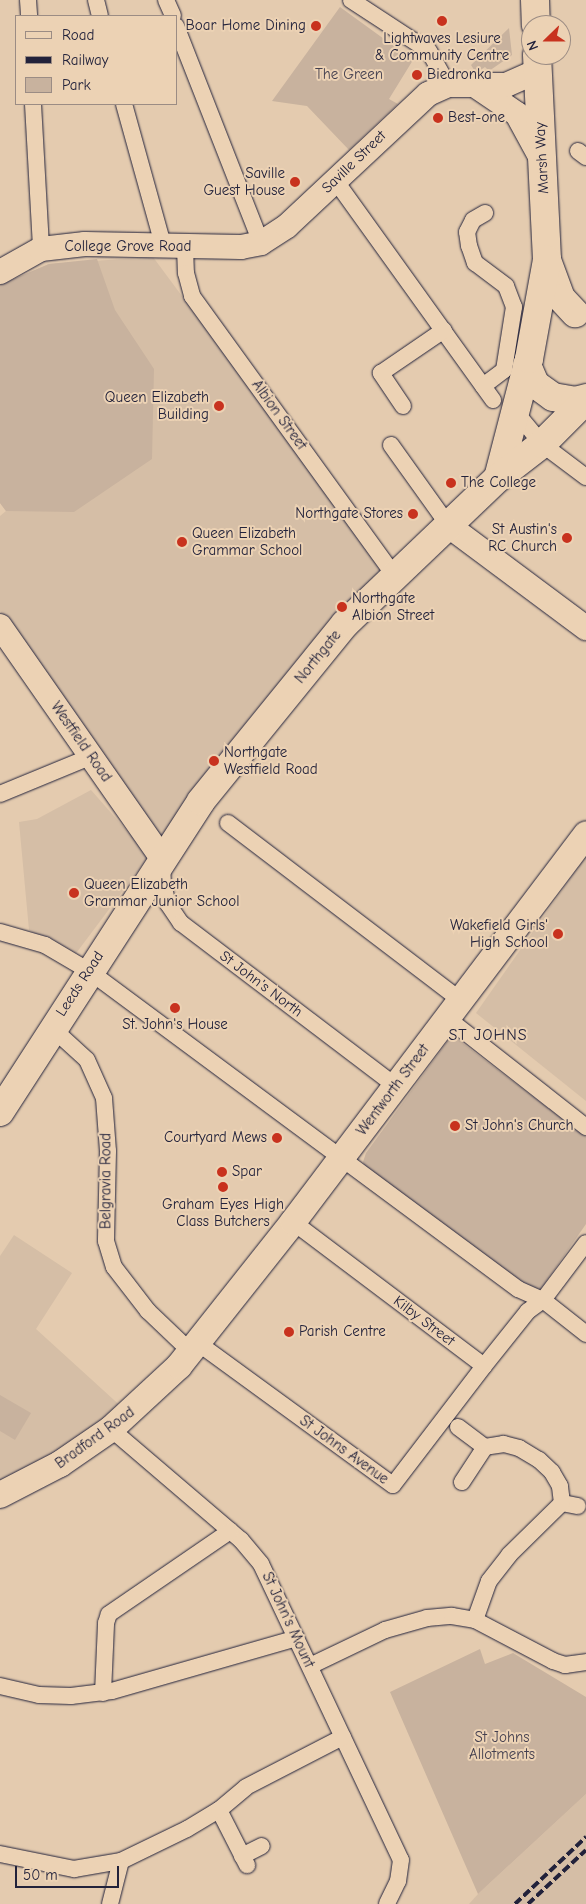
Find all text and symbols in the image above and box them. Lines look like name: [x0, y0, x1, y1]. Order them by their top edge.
legend: [15, 15, 178, 105]
marker: Lightwaves Lesiure & Community Centre: [436, 15, 448, 27]
north arrow: [521, 15, 571, 65]
place label: Boar Home Dining: [186, 17, 306, 35]
marker: Boar Home Dining: [310, 20, 322, 32]
text: Road: [62, 26, 94, 44]
place label: Lightwaves Lesiure & Community Centre: [375, 29, 509, 64]
text: N: [523, 38, 542, 53]
text: Railway: [62, 51, 108, 69]
park label: The Green: [315, 66, 383, 84]
place label: Biedronka: [427, 66, 492, 84]
marker: Biedronka: [411, 69, 423, 81]
text: Park: [62, 76, 91, 94]
place label: Best-one: [448, 109, 505, 127]
marker: Best-one: [432, 112, 444, 124]
street label: Marsh Way: [531, 122, 553, 194]
street label: Saville Street: [318, 127, 390, 197]
place label: Saville Guest House: [203, 164, 285, 199]
marker: Saville Guest House: [289, 176, 301, 188]
street label: College Grove Road: [65, 238, 191, 256]
street label: Albion Street: [248, 376, 310, 454]
place label: Queen Elizabeth Building: [105, 388, 209, 423]
marker: Queen Elizabeth Building: [213, 400, 225, 412]
place label: The College: [461, 474, 536, 492]
marker: The College: [445, 477, 457, 489]
place label: Northgate Stores: [295, 505, 403, 523]
marker: Northgate Stores: [407, 508, 419, 520]
place label: St Austin's RC Church: [488, 520, 557, 555]
place label: Queen Elizabeth Grammar School: [192, 524, 302, 559]
marker: St Austin's RC Church: [561, 532, 573, 544]
marker: Queen Elizabeth Grammar School: [176, 536, 188, 548]
place label: Northgate Albion Street: [352, 589, 434, 624]
marker: Northgate Albion Street: [336, 601, 348, 613]
street label: Northgate: [291, 627, 345, 687]
street label: Westfield Road: [47, 698, 115, 786]
place label: Northgate Westfield Road: [224, 743, 318, 778]
marker: Northgate Westfield Road: [208, 755, 220, 767]
place label: Queen Elizabeth Grammar Junior School: [84, 875, 239, 910]
marker: Queen Elizabeth Grammar Junior School: [68, 887, 80, 899]
place label: Wakefield Girls' High School: [450, 916, 548, 951]
marker: Wakefield Girls' High School: [552, 928, 564, 940]
street label: St John's North: [216, 947, 306, 1021]
street label: Leeds Road: [52, 948, 108, 1020]
marker: St. John's House: [169, 1002, 181, 1014]
place label: St. John's House: [122, 1016, 228, 1034]
district label: ST JOHNS: [447, 1025, 529, 1045]
street label: Wentworth Street: [353, 1041, 433, 1139]
place label: St John's Church: [465, 1117, 574, 1135]
marker: St John's Church: [449, 1120, 461, 1132]
place label: Courtyard Mews: [164, 1129, 267, 1147]
marker: Courtyard Mews: [271, 1132, 283, 1144]
street label: Belgravia Road: [97, 1133, 115, 1229]
place label: Spar: [232, 1163, 262, 1181]
marker: Spar: [216, 1166, 228, 1178]
marker: Graham Eyes High Class Butchers: [217, 1181, 229, 1193]
place label: Graham Eyes High Class Butchers: [162, 1195, 284, 1230]
street label: Kilby Street: [390, 1292, 458, 1350]
place label: Parish Centre: [299, 1323, 386, 1341]
marker: Parish Centre: [283, 1326, 295, 1338]
street label: Bradford Road: [52, 1403, 138, 1473]
street label: St Johns Avenue: [296, 1412, 392, 1488]
street label: St John's Mount: [258, 1569, 318, 1671]
park label: St Johns Allotments: [469, 1728, 535, 1763]
scale bar: [18, 1856, 121, 1888]
text: 50 m: [23, 1866, 58, 1884]

